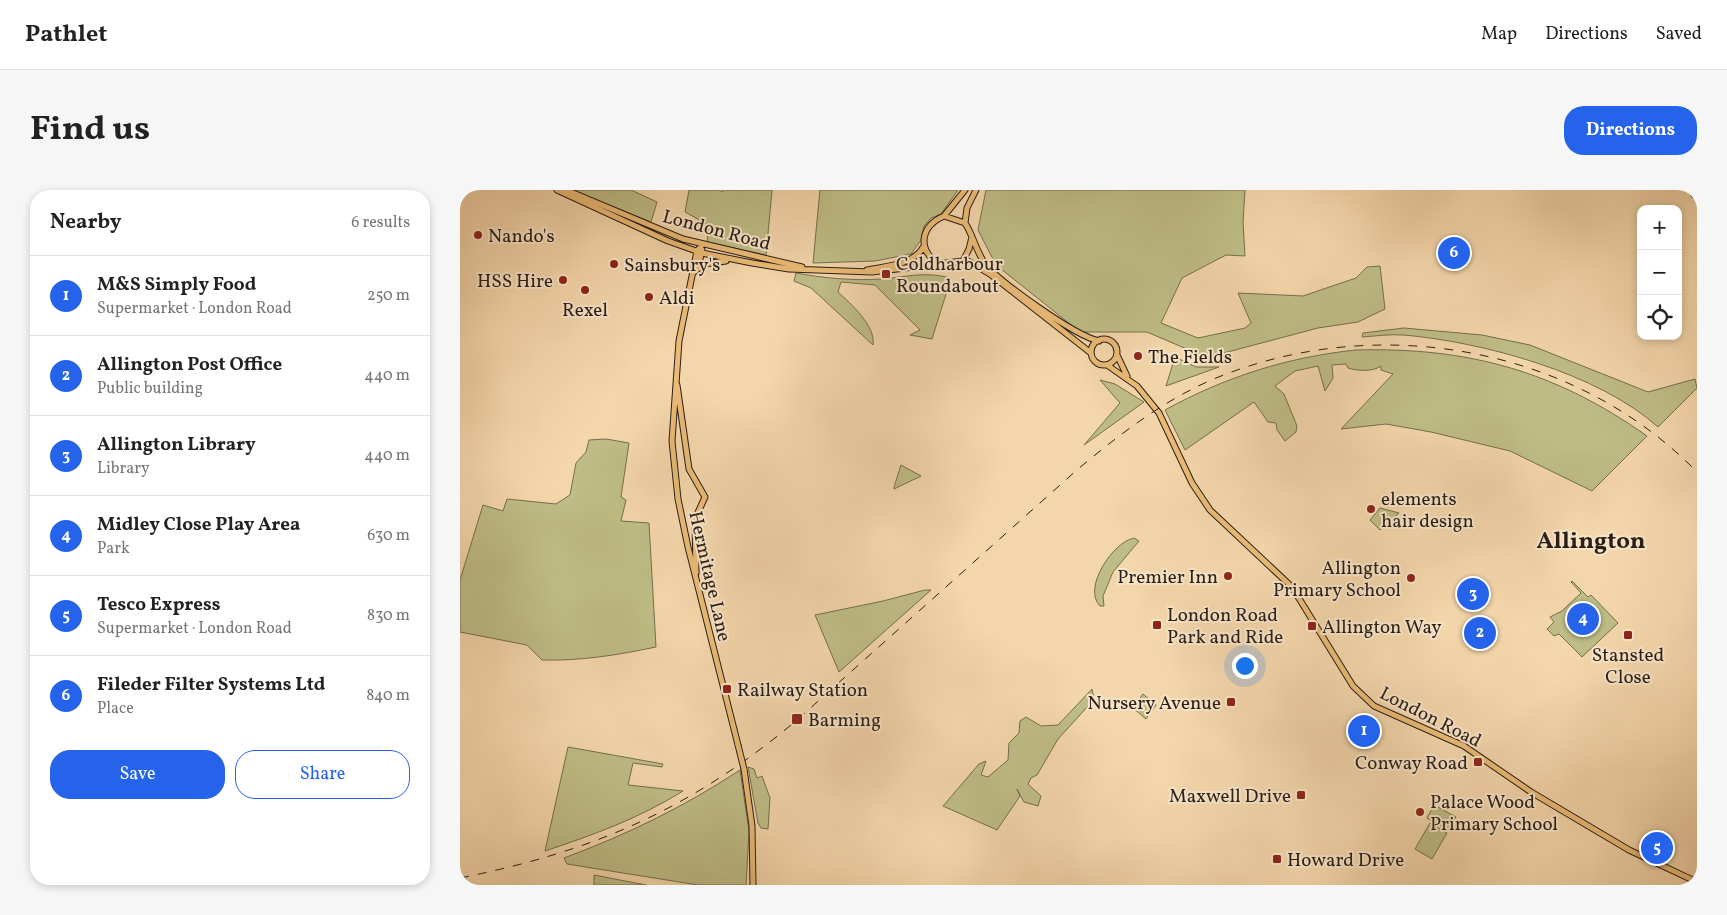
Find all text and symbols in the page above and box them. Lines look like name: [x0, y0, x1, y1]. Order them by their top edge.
text: Pathlet: [25, 18, 107, 52]
text: Map: [1481, 22, 1517, 47]
text: Directions: [1545, 22, 1628, 47]
text: Saved: [1656, 22, 1702, 47]
text: Find us: [30, 106, 150, 154]
button: Directions: [1564, 106, 1697, 155]
street label: London Road: [660, 204, 773, 258]
map controls: [1637, 205, 1682, 340]
button: +: [1637, 205, 1682, 250]
text: Nearby: [50, 208, 121, 237]
text: 6 results: [351, 212, 410, 234]
place label: Nando's: [488, 224, 555, 250]
marker: Nando's: [472, 229, 484, 241]
pin: 6: [1438, 234, 1470, 272]
button: −: [1637, 250, 1682, 295]
place label: Coldharbour Roundabout: [896, 252, 1003, 300]
place label: Sainsbury's: [624, 253, 720, 279]
marker: Sainsbury's: [608, 258, 620, 270]
marker: Coldharbour Roundabout: [880, 268, 892, 280]
place label: HSS Hire: [477, 269, 553, 295]
text: M&S Simply Food: [97, 272, 256, 298]
marker: HSS Hire: [557, 274, 569, 286]
marker: Rexel: [579, 284, 591, 296]
text: 1: [63, 285, 69, 307]
text: 250 m: [367, 285, 410, 307]
place label: Aldi: [659, 286, 695, 312]
marker: Aldi: [643, 291, 655, 303]
button: locate: [1637, 295, 1682, 340]
text: Supermarket · London Road: [97, 298, 292, 320]
place label: Rexel: [562, 298, 608, 324]
place label: The Fields: [1148, 345, 1232, 371]
marker: The Fields: [1132, 350, 1144, 362]
text: Allington Post Office: [97, 352, 282, 378]
text: 2: [62, 365, 70, 387]
text: 440 m: [364, 365, 410, 387]
text: Public building: [97, 378, 203, 400]
text: Allington Library: [97, 432, 256, 458]
text: 3: [62, 445, 70, 467]
text: 440 m: [364, 445, 410, 467]
text: Library: [97, 458, 150, 480]
place label: elements hair design: [1381, 487, 1474, 535]
marker: elements hair design: [1365, 503, 1377, 515]
street label: Hermitage Lane: [681, 509, 737, 644]
text: Midley Close Play Area: [97, 512, 300, 538]
text: 4: [61, 525, 71, 547]
text: 630 m: [367, 525, 410, 547]
district label: Allington: [1536, 525, 1646, 559]
text: Park: [97, 538, 130, 560]
place label: Allington Primary School: [1273, 556, 1401, 604]
place label: Premier Inn: [1117, 565, 1218, 591]
marker: Premier Inn: [1222, 570, 1234, 582]
marker: Allington Primary School: [1405, 572, 1417, 584]
pin: 3: [1457, 575, 1489, 613]
text: Tesco Express: [97, 592, 221, 618]
pin: 4: [1567, 600, 1599, 638]
place label: London Road Park and Ride: [1167, 603, 1283, 651]
text: 5: [62, 605, 70, 627]
text: 830 m: [367, 605, 410, 627]
pin: 2: [1464, 614, 1496, 652]
place label: Allington Way: [1322, 615, 1442, 641]
text: Supermarket · London Road: [97, 618, 292, 640]
marker: London Road Park and Ride: [1151, 619, 1163, 631]
marker: Allington Way: [1306, 620, 1318, 632]
marker: Stansted Close: [1622, 629, 1634, 641]
place label: Stansted Close: [1592, 643, 1664, 691]
your location: [1232, 653, 1258, 679]
text: Fileder Filter Systems Ltd: [97, 672, 325, 698]
place label: Railway Station: [737, 678, 868, 704]
street label: London Road: [1375, 681, 1485, 755]
marker: Railway Station: [721, 683, 733, 695]
text: 6: [62, 685, 70, 707]
text: 840 m: [366, 685, 410, 707]
place label: Nursery Avenue: [1087, 691, 1221, 717]
marker: Nursery Avenue: [1225, 696, 1237, 708]
text: Place: [97, 698, 134, 720]
place label: Barming: [808, 708, 881, 734]
marker: Barming: [790, 712, 804, 726]
pin: 1: [1348, 712, 1380, 750]
button: Save: [50, 750, 225, 799]
button: Share: [235, 750, 410, 799]
place label: Conway Road: [1355, 751, 1468, 777]
marker: Conway Road: [1472, 756, 1484, 768]
place label: Maxwell Drive: [1169, 784, 1291, 810]
marker: Maxwell Drive: [1295, 789, 1307, 801]
place label: Palace Wood Primary School: [1430, 790, 1558, 838]
marker: Palace Wood Primary School: [1414, 806, 1426, 818]
pin: 5: [1641, 829, 1673, 867]
place label: Howard Drive: [1287, 848, 1404, 874]
marker: Howard Drive: [1271, 853, 1283, 865]

